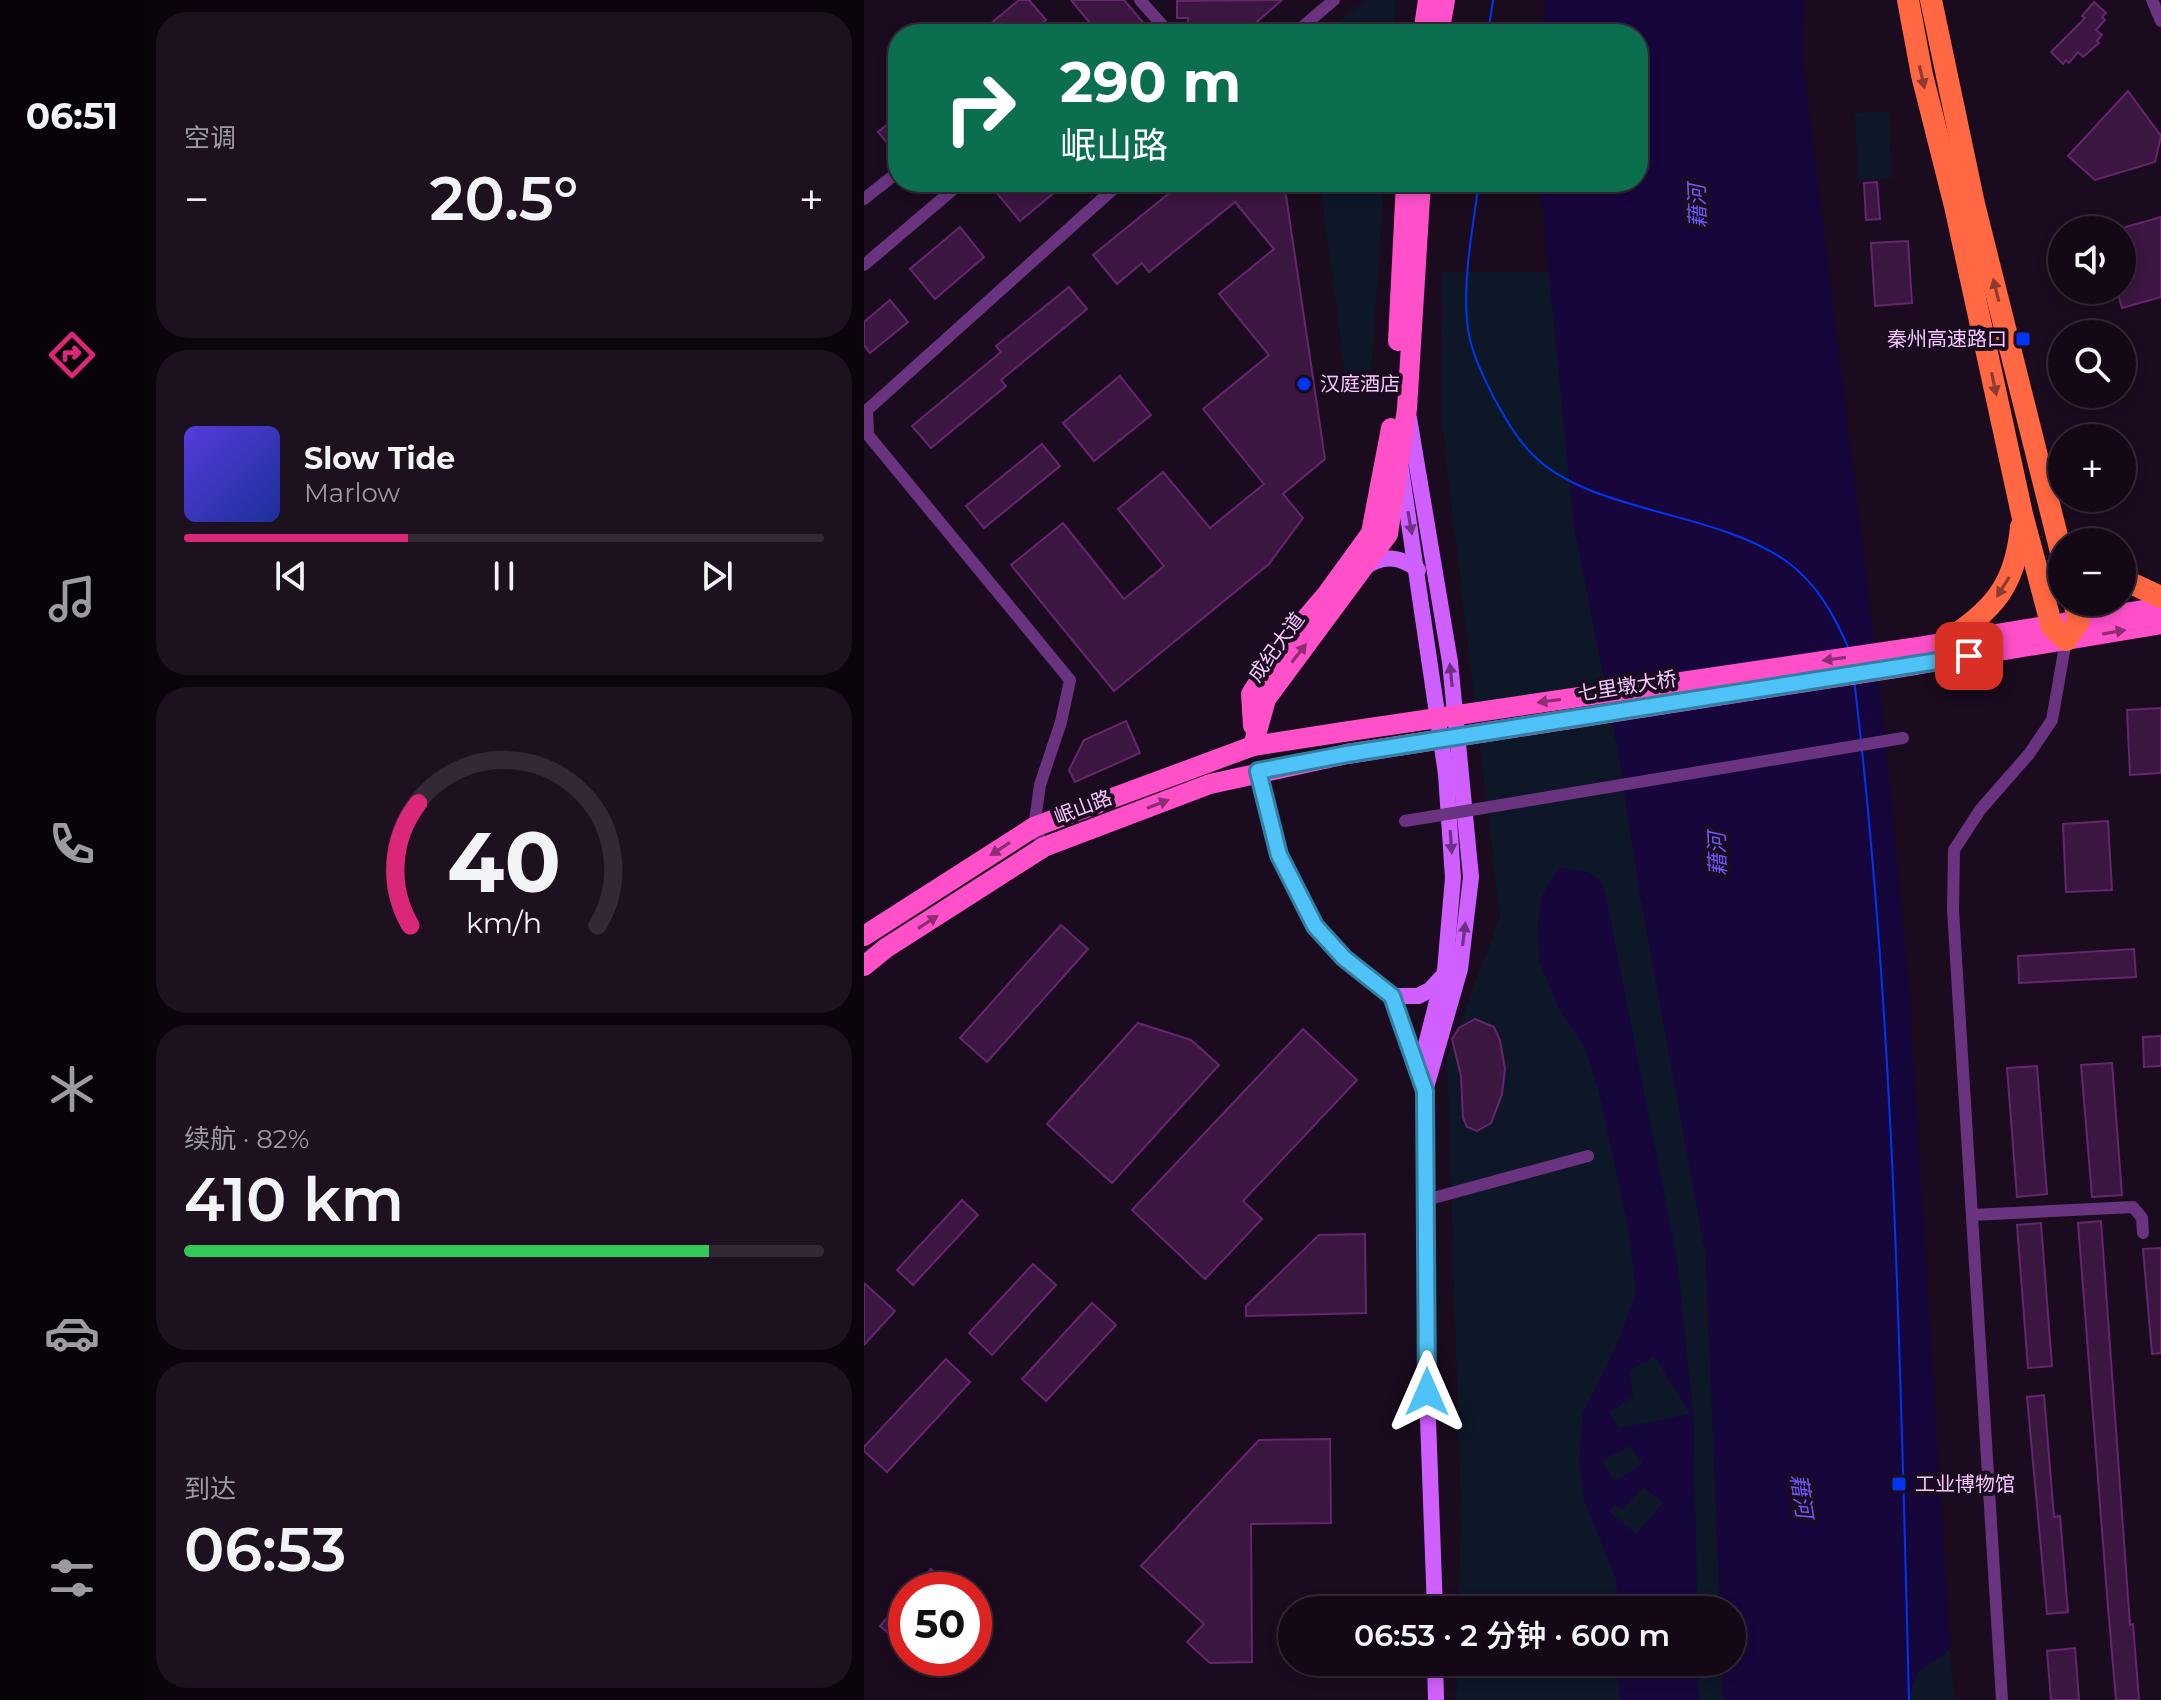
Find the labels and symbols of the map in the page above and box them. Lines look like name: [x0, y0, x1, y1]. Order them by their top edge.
one-way arrow: [1916, 64, 1929, 89]
water label: 藉河: [1683, 180, 1712, 228]
one-way arrow: [1989, 278, 2001, 303]
place label: 秦州高速路口: [1887, 327, 2007, 351]
marker: 秦州高速路口: [2014, 330, 2032, 348]
place label: 汉庭酒店: [1320, 372, 1400, 396]
one-way arrow: [1988, 372, 2001, 397]
marker: 汉庭酒店: [1295, 375, 1313, 393]
one-way arrow: [1405, 510, 1417, 535]
one-way arrow: [1995, 577, 2010, 598]
street label: 成纪大道: [1243, 608, 1309, 686]
pin: [1935, 622, 2003, 690]
one-way arrow: [2101, 626, 2126, 638]
one-way arrow: [1291, 643, 1307, 663]
one-way arrow: [1821, 653, 1846, 666]
one-way arrow: [1445, 662, 1458, 687]
street label: 七里墩大桥: [1576, 666, 1678, 706]
one-way arrow: [1536, 695, 1561, 708]
street label: 岷山路: [1051, 785, 1115, 829]
one-way arrow: [1146, 797, 1170, 810]
water label: 藉河: [1703, 828, 1732, 876]
one-way arrow: [1445, 830, 1458, 855]
one-way arrow: [989, 842, 1011, 856]
one-way arrow: [917, 914, 938, 929]
one-way arrow: [1458, 921, 1471, 946]
position arrow: [1385, 1350, 1469, 1434]
water label: 藉河: [1785, 1472, 1819, 1524]
place label: 工业博物馆: [1915, 1472, 2015, 1496]
marker: 工业博物馆: [1890, 1475, 1908, 1493]
speed limit sign: 50: [888, 1572, 992, 1676]

